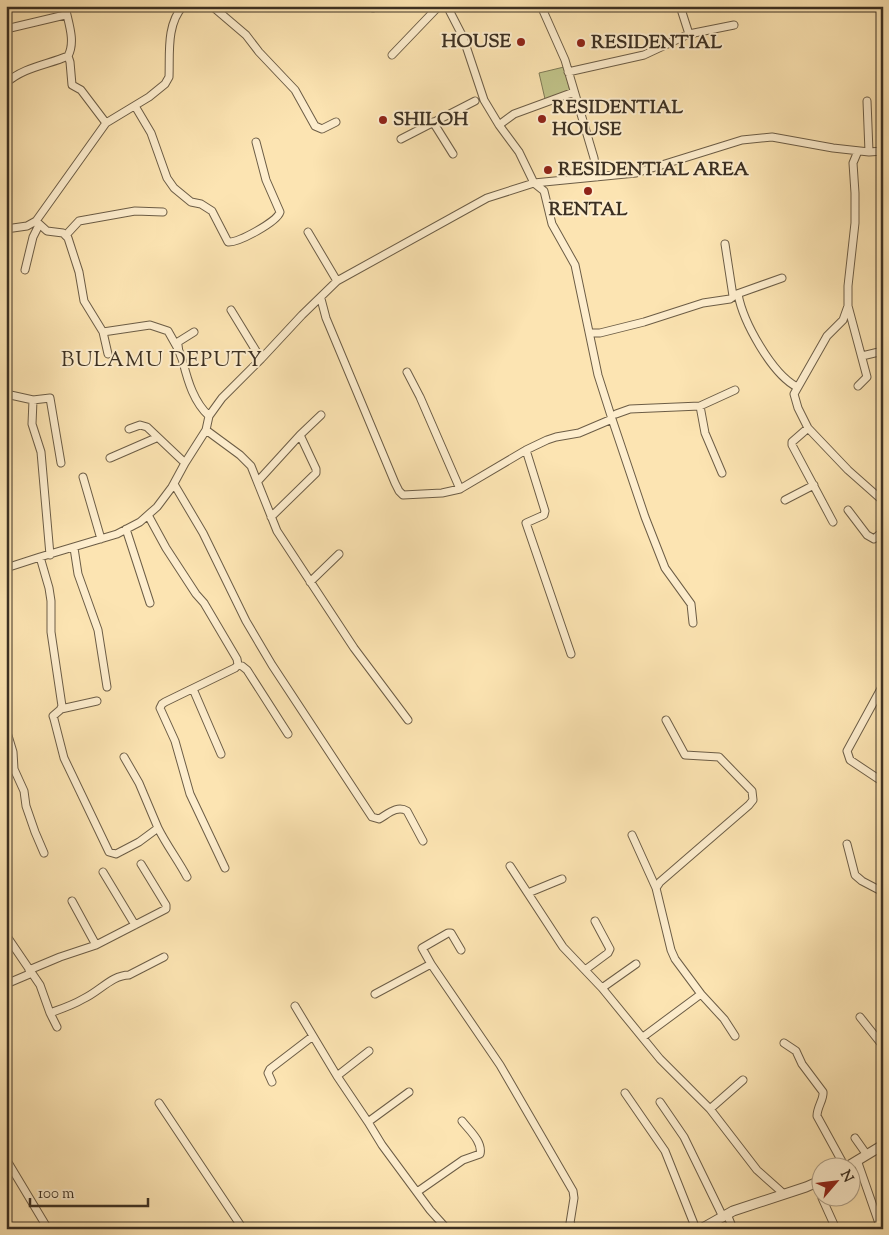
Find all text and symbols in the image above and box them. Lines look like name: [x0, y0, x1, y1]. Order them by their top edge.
place label: HOUSE: [441, 29, 512, 56]
place label: RESIDENTIAL: [591, 30, 722, 57]
marker: HOUSE: [515, 36, 527, 48]
marker: RESIDENTIAL: [575, 37, 587, 49]
place label: RESIDENTIAL HOUSE: [552, 95, 683, 144]
place label: SHILOH: [393, 107, 469, 134]
marker: RESIDENTIAL HOUSE: [536, 113, 548, 125]
marker: SHILOH: [377, 114, 389, 126]
place label: RESIDENTIAL AREA: [558, 157, 749, 184]
marker: RESIDENTIAL AREA: [542, 164, 554, 176]
marker: RENTAL: [582, 185, 594, 197]
place label: RENTAL: [549, 197, 628, 224]
district label: BULAMU DEPUTY: [61, 346, 263, 376]
north arrow: [812, 1158, 862, 1208]
text: N: [834, 1167, 857, 1186]
scale bar: [30, 1175, 148, 1207]
text: 100 m: [38, 1184, 75, 1205]

